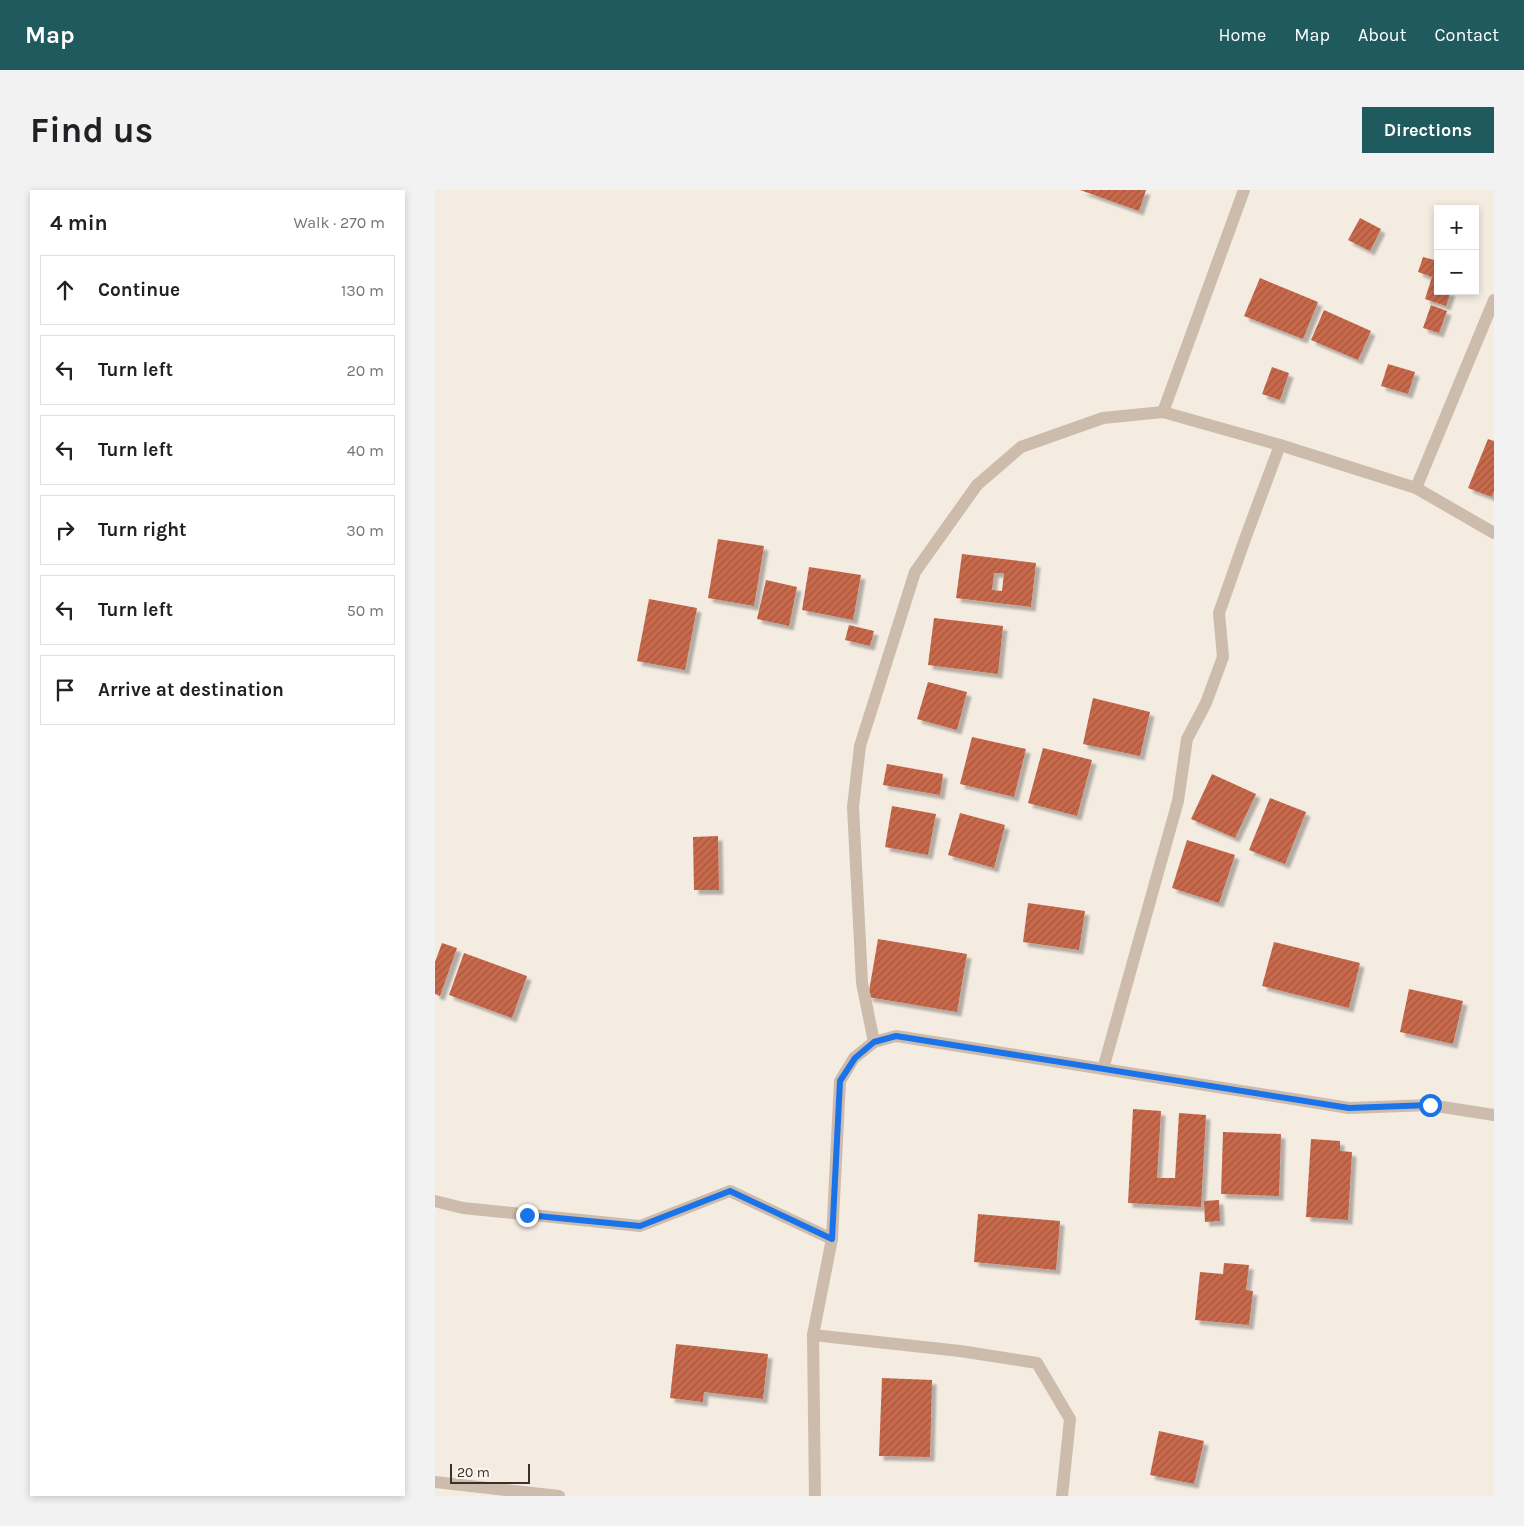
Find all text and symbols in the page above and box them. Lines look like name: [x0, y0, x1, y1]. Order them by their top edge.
text: Map: [25, 21, 75, 49]
text: Home: [1218, 24, 1266, 46]
text: Map: [1294, 24, 1330, 46]
text: About: [1358, 24, 1407, 46]
text: Contact: [1435, 24, 1499, 46]
button: Directions: [1362, 107, 1494, 153]
text: Find us: [30, 110, 153, 151]
map controls: [1434, 205, 1479, 295]
button: +: [1434, 205, 1479, 250]
text: 4 min: [50, 211, 108, 235]
text: Walk · 270 m: [293, 213, 385, 232]
button: −: [1434, 250, 1479, 295]
icon: ahead: [51, 276, 79, 304]
text: Continue: [98, 279, 180, 301]
text: 130 m: [341, 281, 384, 300]
icon: left: [51, 356, 79, 384]
text: Turn left: [98, 359, 173, 381]
text: 20 m: [346, 361, 384, 380]
icon: left: [51, 436, 79, 464]
text: Turn left: [98, 439, 173, 461]
text: 40 m: [347, 441, 384, 460]
icon: right: [51, 516, 79, 544]
text: Turn right: [98, 519, 187, 541]
text: 30 m: [346, 521, 384, 540]
icon: left: [51, 596, 79, 624]
text: Turn left: [98, 599, 173, 621]
text: 50 m: [347, 601, 384, 620]
icon: arrive: [51, 676, 79, 704]
text: Arrive at destination: [98, 679, 284, 701]
route start: [1419, 1094, 1442, 1117]
route end: [516, 1204, 539, 1227]
scale bar: [450, 1461, 530, 1484]
text: 20 m: [457, 1464, 490, 1481]

